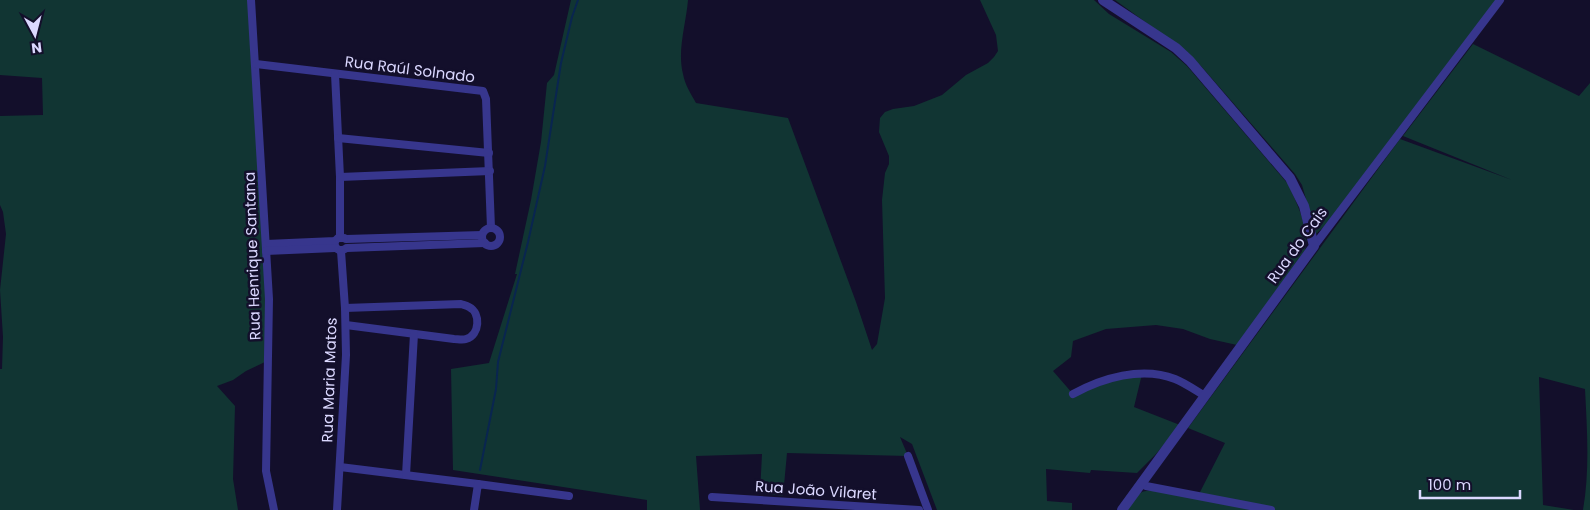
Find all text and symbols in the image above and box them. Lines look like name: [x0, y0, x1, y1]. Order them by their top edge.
north arrow: [10, 10, 60, 60]
text: N: [30, 37, 43, 58]
street label: Rua Raúl Solnado: [344, 51, 476, 87]
street label: Rua Henrique Santana: [239, 171, 265, 341]
street label: Rua do Cais: [1262, 202, 1332, 288]
street label: Rua Maria Matos: [316, 317, 342, 443]
scale bar: [1420, 468, 1520, 500]
text: 100 m: [1428, 474, 1471, 495]
street label: Rua João Vilaret: [754, 475, 878, 505]

